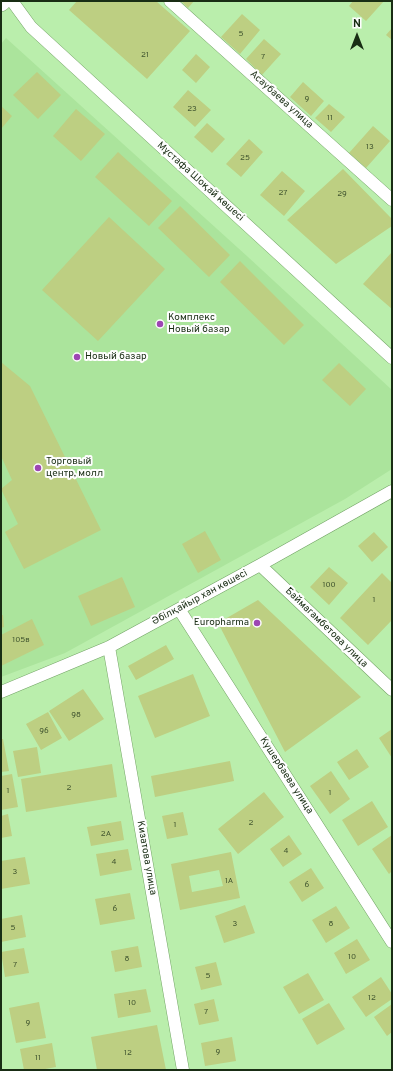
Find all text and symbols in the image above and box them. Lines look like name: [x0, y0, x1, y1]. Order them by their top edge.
north arrow: [337, 16, 377, 56]
text: N: [353, 17, 361, 31]
house number: 5: [239, 29, 243, 39]
house number: 21: [141, 50, 149, 60]
house number: 7: [261, 52, 265, 62]
street label: Асаубаева улица: [247, 68, 315, 132]
house number: 9: [305, 94, 309, 104]
house number: 23: [187, 104, 197, 114]
house number: 11: [327, 113, 333, 123]
street label: Мұстафа Шоқай көшесі: [154, 140, 246, 224]
house number: 13: [366, 142, 374, 152]
house number: 25: [240, 153, 250, 163]
house number: 27: [279, 188, 287, 198]
house number: 29: [337, 189, 347, 199]
place label: Комплекс Новый базар: [168, 312, 230, 336]
marker: Комплекс Новый базар: [155, 319, 165, 329]
place label: Новый базар: [85, 351, 147, 363]
marker: Новый базар: [72, 352, 82, 362]
place label: Торговый центр, молл: [46, 456, 103, 480]
marker: Торговый центр, молл: [33, 463, 43, 473]
street label: Әбілқайыр хан көшесі: [150, 568, 250, 628]
house number: 100: [322, 580, 336, 590]
street label: Баймагамбетова улица: [282, 585, 370, 671]
house number: 1: [373, 595, 375, 605]
place label: Europharma: [194, 617, 249, 629]
marker: Europharma: [252, 618, 262, 628]
house number: 105в: [12, 635, 30, 645]
house number: 98: [71, 710, 81, 720]
house number: 96: [39, 726, 49, 736]
street label: Кушербаева улица: [257, 735, 315, 817]
house number: 2: [67, 783, 71, 793]
house number: 1: [7, 786, 9, 796]
house number: 1: [329, 788, 331, 798]
house number: 2: [249, 818, 253, 828]
street label: Кизатова улица: [134, 820, 158, 896]
house number: 1: [174, 820, 176, 830]
house number: 2А: [101, 829, 111, 839]
house number: 4: [284, 846, 288, 856]
house number: 4: [112, 857, 116, 867]
house number: 3: [13, 867, 17, 877]
house number: 1А: [225, 876, 233, 886]
house number: 6: [305, 880, 309, 890]
house number: 6: [113, 904, 117, 914]
house number: 3: [233, 919, 237, 929]
house number: 8: [329, 919, 333, 929]
house number: 5: [11, 923, 15, 933]
house number: 10: [348, 952, 356, 962]
house number: 8: [125, 954, 129, 964]
house number: 7: [13, 960, 17, 970]
house number: 5: [206, 971, 210, 981]
house number: 12: [368, 993, 376, 1003]
house number: 10: [128, 998, 136, 1008]
house number: 7: [204, 1007, 208, 1017]
house number: 9: [26, 1018, 30, 1028]
house number: 9: [216, 1047, 220, 1057]
house number: 12: [124, 1048, 132, 1058]
house number: 11: [35, 1053, 41, 1063]

